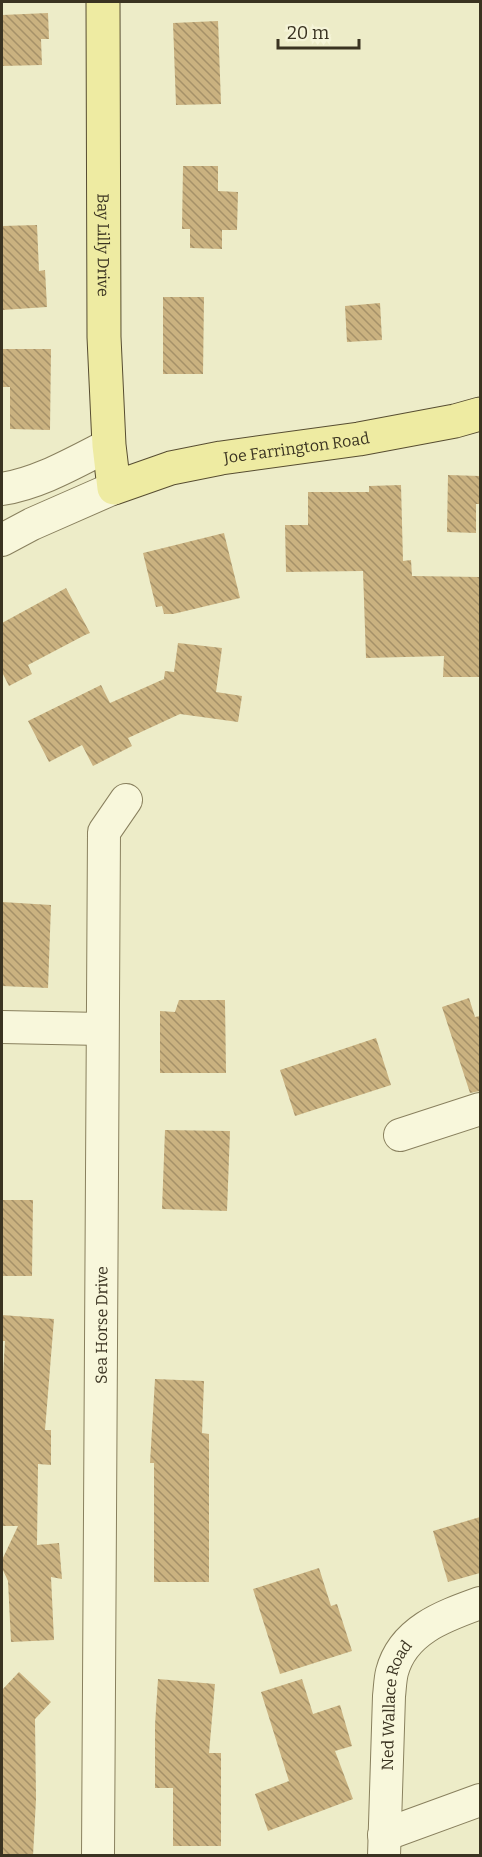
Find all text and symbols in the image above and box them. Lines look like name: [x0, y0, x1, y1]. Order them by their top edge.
scale bar: [278, 12, 359, 50]
text: 20 m: [287, 22, 329, 44]
street label: Bay Lilly Drive: [94, 193, 113, 297]
street label: Joe Farrington Road: [221, 428, 371, 467]
street label: Sea Horse Drive: [91, 1266, 111, 1384]
street label: Ned Wallace Road: [377, 1636, 416, 1771]

